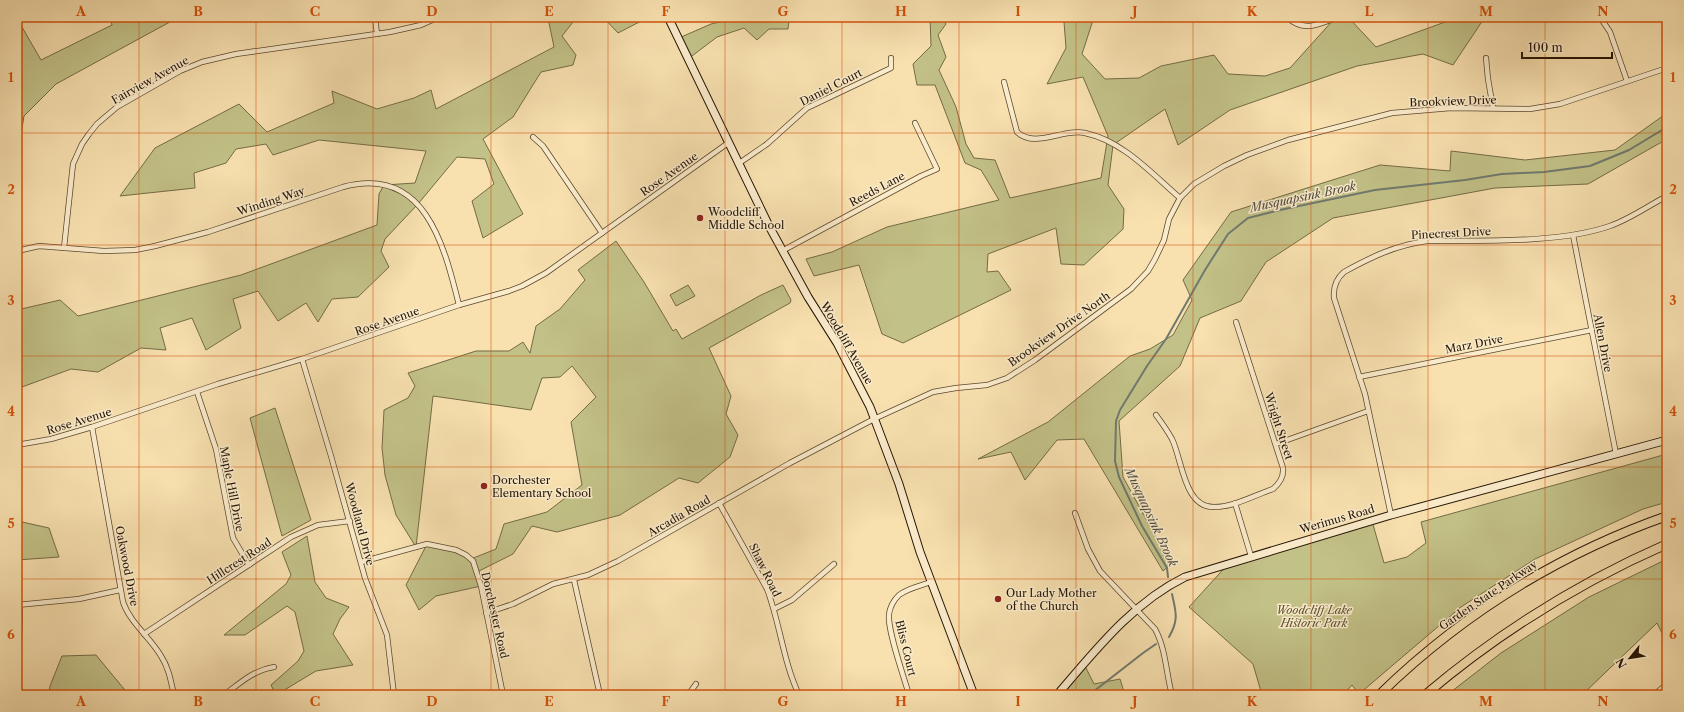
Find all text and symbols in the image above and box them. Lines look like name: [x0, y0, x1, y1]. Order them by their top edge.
text: A: [75, 3, 87, 19]
text: B: [193, 3, 203, 19]
text: C: [310, 3, 320, 19]
text: D: [426, 3, 438, 19]
text: E: [544, 3, 554, 19]
text: F: [662, 3, 671, 19]
text: G: [777, 3, 789, 19]
text: H: [895, 3, 907, 19]
text: I: [1015, 3, 1021, 19]
text: J: [1130, 3, 1138, 19]
text: K: [1247, 3, 1258, 19]
text: L: [1365, 3, 1374, 19]
text: M: [1479, 3, 1493, 19]
text: N: [1597, 3, 1609, 19]
scale bar: [1522, 34, 1612, 60]
text: 100 m: [1528, 40, 1563, 55]
street label: Fairview Avenue: [109, 53, 191, 107]
street label: Daniel Court: [798, 65, 864, 109]
text: 1: [8, 69, 14, 85]
text: 1: [1670, 69, 1676, 85]
street label: Brookview Drive: [1409, 92, 1497, 110]
street label: Rose Avenue: [637, 149, 701, 199]
street label: Reeds Lane: [847, 169, 907, 209]
water label: Musquapsink Brook: [1247, 178, 1358, 216]
text: 2: [7, 181, 15, 197]
text: 2: [1669, 181, 1677, 197]
street label: Winding Way: [234, 183, 307, 219]
place label: Woodcliff Middle School: [707, 205, 785, 232]
marker: Woodcliff Middle School: [695, 213, 705, 223]
street label: Pinecrest Drive: [1411, 224, 1491, 242]
street label: Brookview Drive North: [1005, 288, 1113, 369]
text: 3: [7, 292, 15, 308]
text: 3: [1669, 292, 1677, 308]
street label: Woodcliff Avenue: [817, 298, 876, 387]
street label: Rose Avenue: [353, 303, 421, 339]
street label: Allen Drive: [1590, 312, 1616, 373]
street label: Marz Drive: [1444, 332, 1504, 356]
street label: Wright Street: [1261, 390, 1296, 461]
text: 4: [7, 403, 15, 419]
text: 4: [1669, 403, 1677, 419]
street label: Rose Avenue: [45, 404, 113, 438]
street label: Maple Hill Drive: [217, 445, 247, 533]
water label: Musquapsink Brook: [1121, 463, 1181, 570]
place label: Dorchester Elementary School: [492, 473, 592, 500]
street label: Woodland Drive: [342, 480, 378, 567]
marker: Dorchester Elementary School: [479, 481, 489, 491]
street label: Arcadia Road: [644, 492, 713, 540]
street label: Werimus Road: [1297, 502, 1376, 537]
text: 5: [7, 515, 15, 531]
text: 5: [1669, 515, 1677, 531]
street label: Oakwood Drive: [112, 525, 142, 607]
street label: Hillcrest Road: [204, 535, 274, 587]
street label: Shaw Road: [746, 541, 784, 599]
street label: Garden State Parkway: [1436, 557, 1540, 633]
street label: Dorchester Road: [478, 570, 512, 660]
place label: Our Lady Mother of the Church: [1006, 586, 1097, 613]
marker: Our Lady Mother of the Church: [993, 594, 1003, 604]
park label: Woodcliff Lake Historic Park: [1276, 603, 1352, 630]
street label: Bliss Court: [892, 619, 920, 678]
text: 6: [7, 626, 15, 642]
text: 6: [1669, 626, 1677, 642]
north arrow: [1610, 638, 1650, 678]
text: N: [1613, 655, 1630, 671]
text: A: [75, 693, 87, 709]
text: B: [193, 693, 203, 709]
text: C: [310, 693, 320, 709]
text: D: [426, 693, 438, 709]
text: E: [544, 693, 554, 709]
text: F: [662, 693, 671, 709]
text: G: [777, 693, 789, 709]
text: H: [895, 693, 907, 709]
text: I: [1015, 693, 1021, 709]
text: J: [1130, 693, 1138, 709]
text: K: [1247, 693, 1258, 709]
text: L: [1365, 693, 1374, 709]
text: M: [1479, 693, 1493, 709]
text: N: [1597, 693, 1609, 709]

